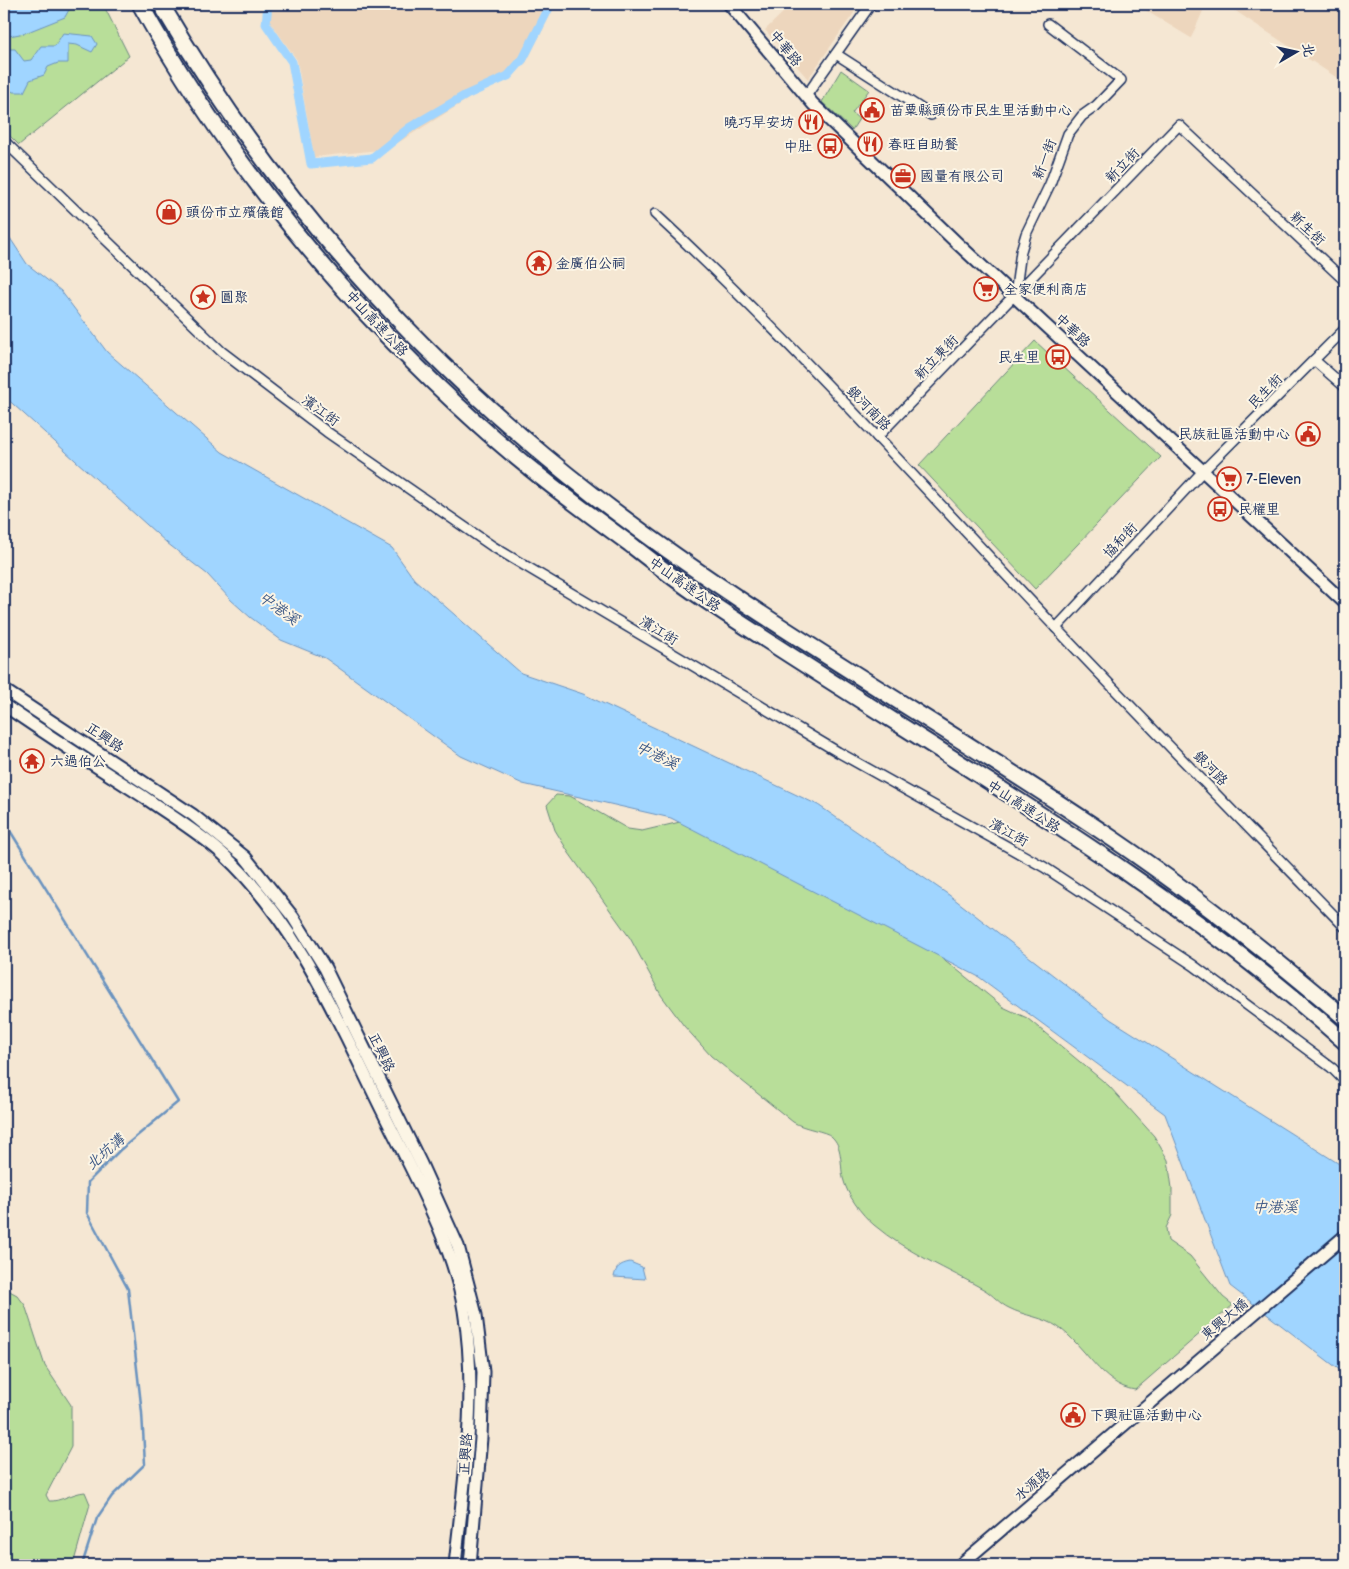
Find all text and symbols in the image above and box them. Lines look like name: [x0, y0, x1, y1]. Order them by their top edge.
street label: 中華路: [766, 27, 805, 70]
north arrow: [1272, 28, 1322, 78]
text: 北: [1299, 42, 1318, 58]
public building icon: 苗粟縣頭份巿民生里活動中心: [859, 97, 885, 123]
place label: 苗粟縣頭份巿民生里活動中心: [890, 102, 1072, 119]
restaurant icon: 曉巧早安坊: [798, 109, 824, 135]
place label: 曉巧早安坊: [724, 114, 794, 131]
restaurant icon: 春旺自助餐: [857, 131, 883, 157]
bus stop icon: 中肚: [817, 133, 843, 159]
place label: 春旺自助餐: [888, 136, 958, 153]
street label: 新一街: [1029, 137, 1060, 182]
place label: 中肚: [784, 138, 813, 155]
street label: 新立街: [1102, 144, 1143, 186]
office icon: 國量有限公司: [890, 163, 916, 189]
place label: 國量有限公司: [920, 168, 1004, 185]
shop icon: 頭份市立殯儀館: [156, 199, 182, 225]
place label: 頭份市立殯儀館: [186, 204, 284, 221]
street label: 新生街: [1287, 208, 1329, 249]
temple icon: 金廣伯公祠: [526, 250, 552, 276]
place label: 金廣伯公祠: [556, 255, 626, 272]
supermarket icon: 全家便利商店: [973, 276, 999, 302]
place label: 全家便利商店: [1004, 281, 1088, 298]
place icon: 圓聚: [190, 284, 216, 310]
street label: 中山高速公路: [342, 287, 411, 360]
place label: 圓聚: [220, 289, 248, 306]
street label: 中華路: [1052, 310, 1094, 351]
street label: 新立東街: [911, 331, 962, 383]
bus stop icon: 民生里: [1045, 344, 1071, 370]
place label: 民生里: [998, 349, 1040, 366]
street label: 民生街: [1245, 370, 1286, 412]
street label: 銀河南路: [843, 382, 894, 434]
street label: 濱江街: [299, 391, 343, 430]
public building icon: 民族社區活動中心: [1295, 421, 1321, 447]
place label: 民族社區活動中心: [1178, 426, 1290, 443]
supermarket icon: 7-Eleven: [1216, 466, 1242, 492]
place label: 7-Eleven: [1246, 471, 1301, 488]
bus stop icon: 民權里: [1207, 496, 1233, 522]
place label: 民權里: [1238, 501, 1280, 518]
street label: 協和街: [1100, 519, 1141, 561]
street label: 中山高速公路: [645, 553, 724, 615]
water label: 中港溪: [255, 587, 303, 630]
street label: 濱江街: [636, 612, 681, 649]
street label: 正興路: [83, 719, 127, 756]
water label: 中港溪: [632, 737, 682, 774]
street label: 銀河路: [1190, 747, 1231, 789]
temple icon: 六過伯公: [19, 748, 45, 774]
place label: 六過伯公: [50, 753, 106, 770]
street label: 中山高速公路: [984, 776, 1064, 836]
street label: 濱江街: [986, 815, 1031, 850]
street label: 正興路: [365, 1030, 398, 1075]
water label: 北坑溝: [82, 1129, 130, 1174]
water label: 中港溪: [1252, 1198, 1298, 1217]
street label: 東興大橋: [1197, 1295, 1251, 1344]
public building icon: 下興社區活動中心: [1060, 1402, 1086, 1428]
place label: 下興社區活動中心: [1090, 1407, 1202, 1424]
street label: 正興路: [456, 1432, 475, 1476]
street label: 水源路: [1011, 1464, 1054, 1505]

